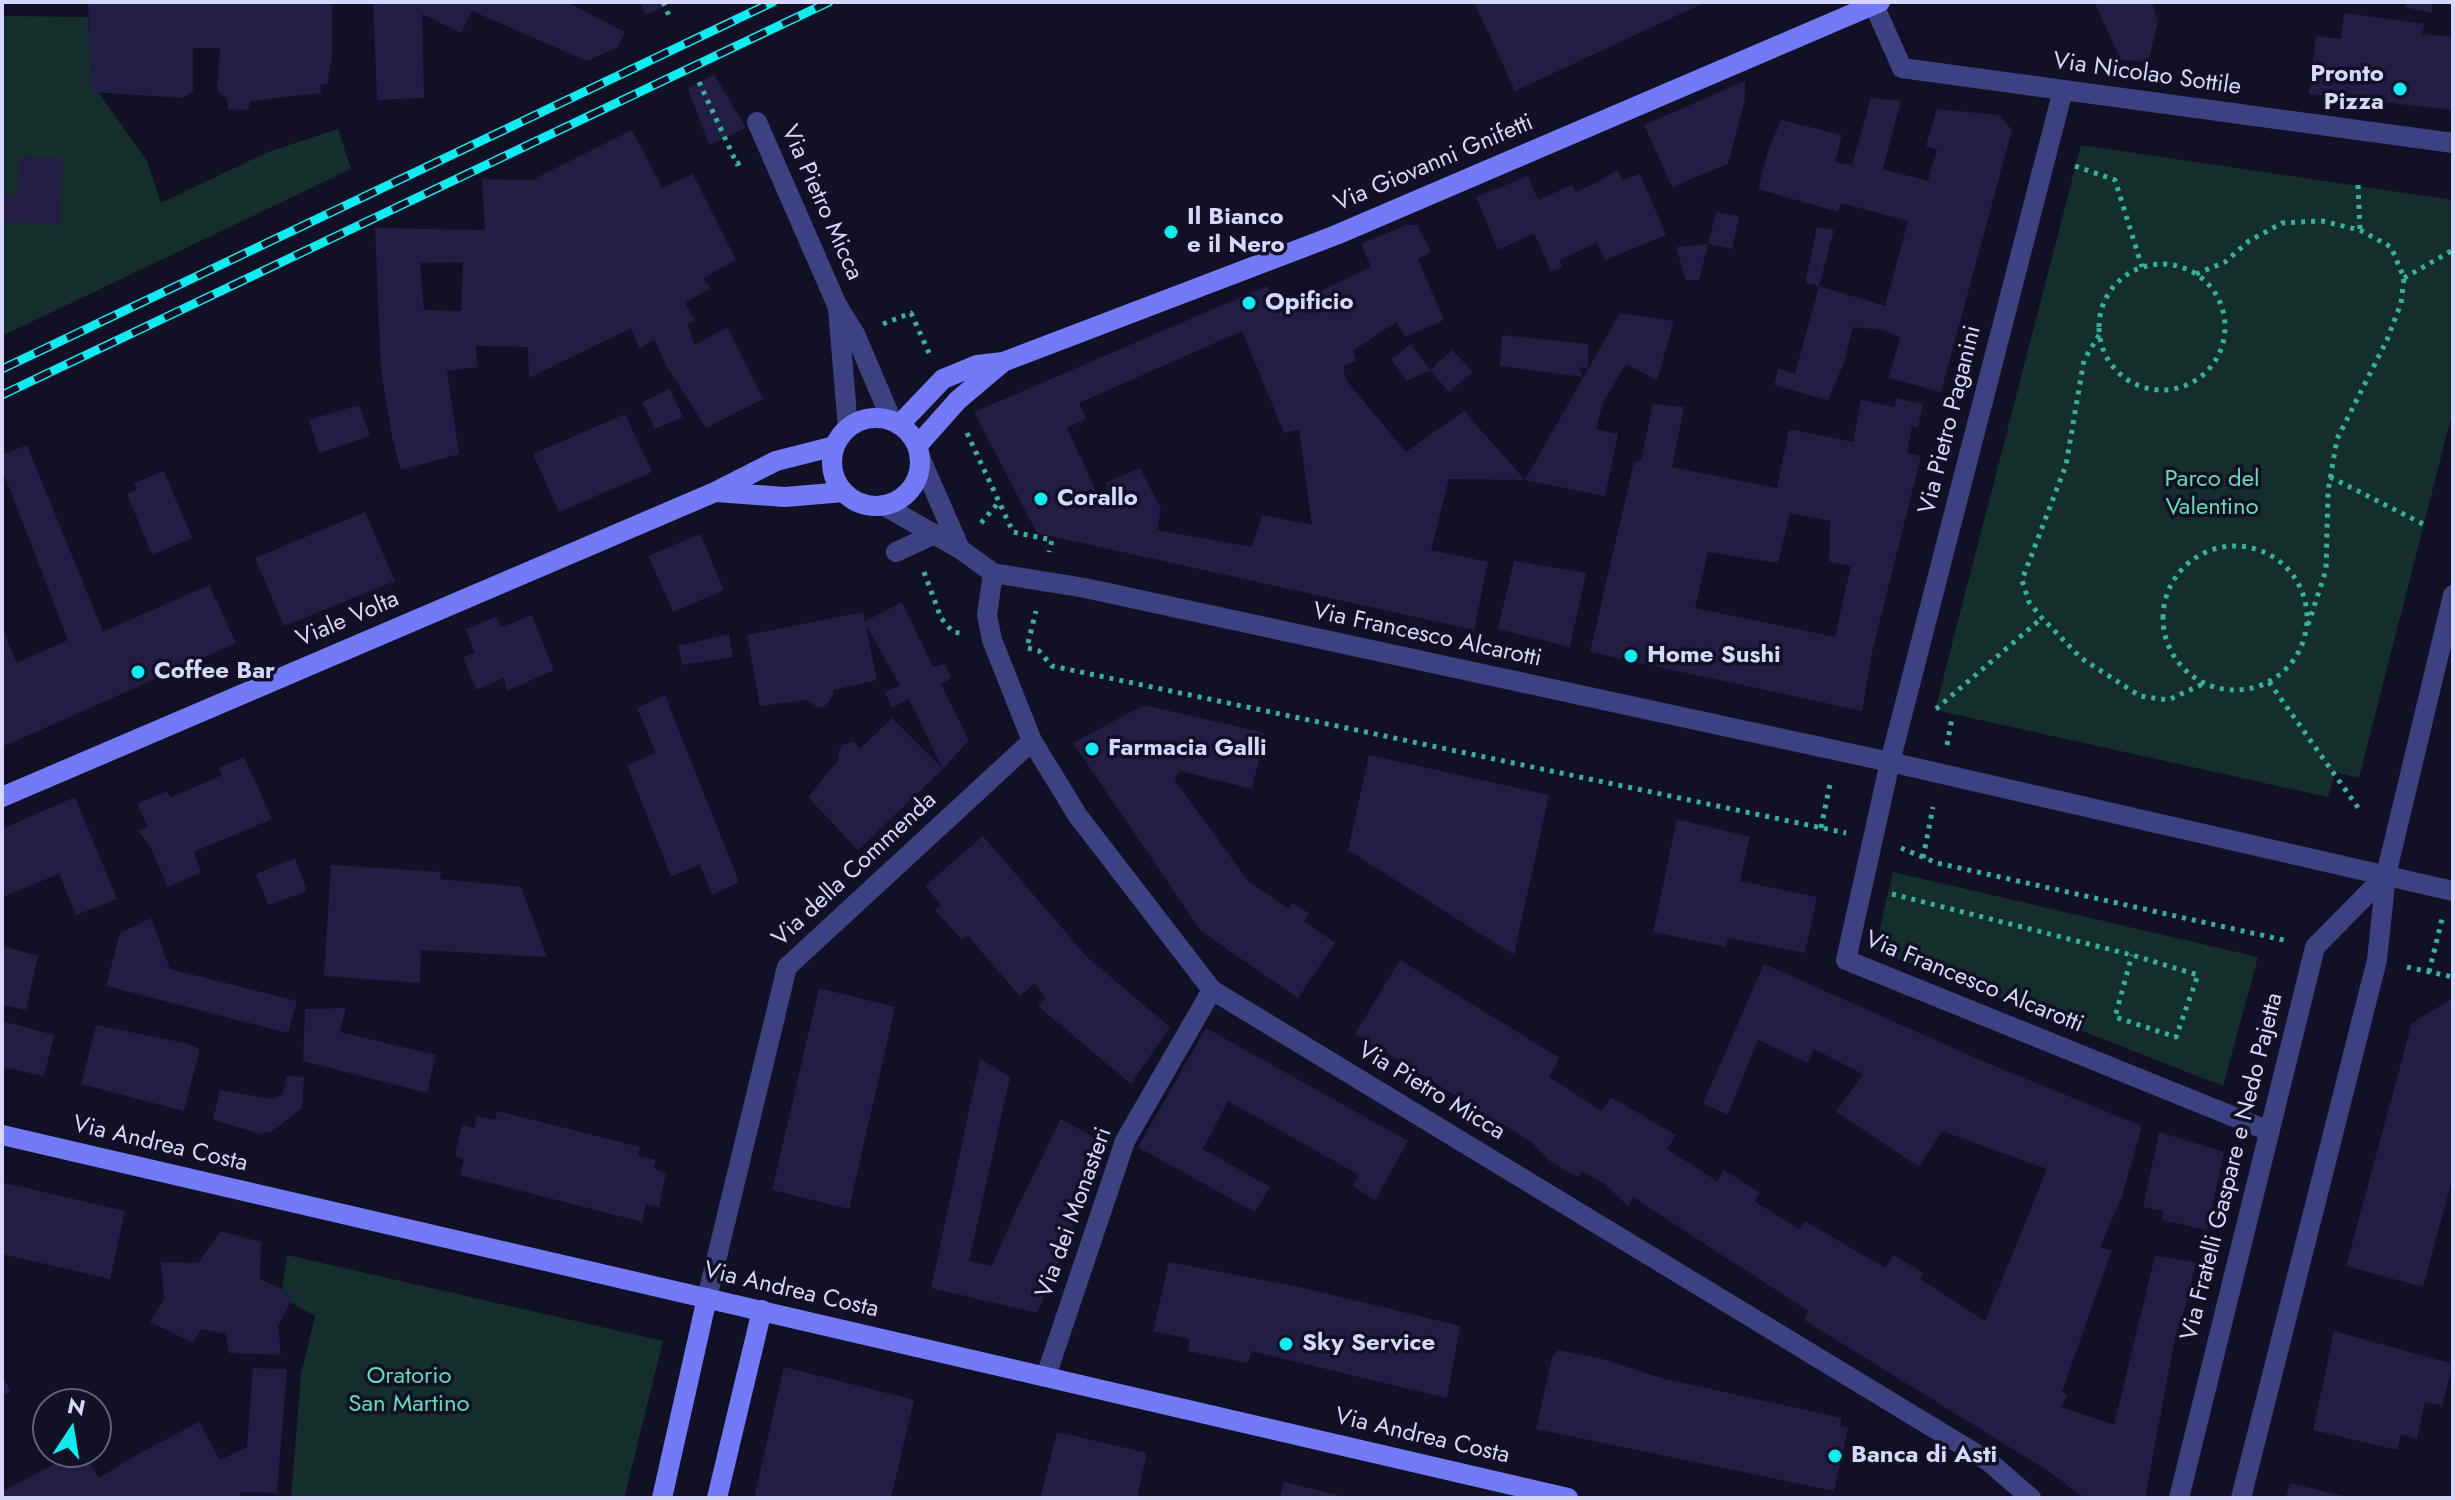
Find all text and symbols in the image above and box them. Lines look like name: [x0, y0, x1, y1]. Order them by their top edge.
street label: Via Nicolao Sottile: [2051, 48, 2243, 102]
place label: Pronto Pizza: [2310, 61, 2384, 117]
marker: Pronto Pizza: [2391, 80, 2409, 98]
street label: Via Giovanni Gnifetti: [1330, 109, 1538, 219]
street label: Via Pietro Micca: [774, 121, 868, 285]
place label: Il Bianco e il Nero: [1187, 204, 1285, 260]
marker: Il Bianco e il Nero: [1162, 223, 1180, 241]
place label: Opificio: [1265, 289, 1354, 317]
marker: Opificio: [1240, 294, 1258, 312]
street label: Via Pietro Paganini: [1914, 323, 1988, 517]
park label: Parco del Valentino: [2164, 466, 2260, 522]
place label: Corallo: [1057, 485, 1138, 513]
marker: Corallo: [1032, 490, 1050, 508]
street label: Viale Volta: [292, 586, 404, 654]
street label: Via Francesco Alcarotti: [1310, 598, 1544, 674]
place label: Home Sushi: [1647, 642, 1781, 670]
marker: Home Sushi: [1622, 647, 1640, 665]
place label: Coffee Bar: [154, 658, 275, 686]
marker: Coffee Bar: [129, 663, 147, 681]
place label: Farmacia Galli: [1108, 735, 1267, 763]
marker: Farmacia Galli: [1083, 740, 1101, 758]
street label: Via della Commenda: [767, 787, 943, 953]
street label: Via Francesco Alcarotti: [1861, 926, 2087, 1040]
street label: Via Fratelli Gaspare e Nedo Pajetta: [2176, 990, 2290, 1344]
street label: Via Pietro Micca: [1352, 1037, 1510, 1147]
street label: Via Andrea Costa: [70, 1111, 250, 1179]
street label: Via dei Monasteri: [1031, 1124, 1119, 1302]
street label: Via Andrea Costa: [701, 1257, 881, 1325]
place label: Sky Service: [1302, 1330, 1435, 1358]
marker: Sky Service: [1277, 1335, 1295, 1353]
park label: Oratorio San Martino: [348, 1363, 470, 1419]
north arrow: [32, 1388, 112, 1468]
text: N: [65, 1389, 88, 1424]
street label: Via Andrea Costa: [1332, 1403, 1512, 1471]
place label: Banca di Asti: [1851, 1442, 1997, 1470]
marker: Banca di Asti: [1826, 1447, 1844, 1465]

